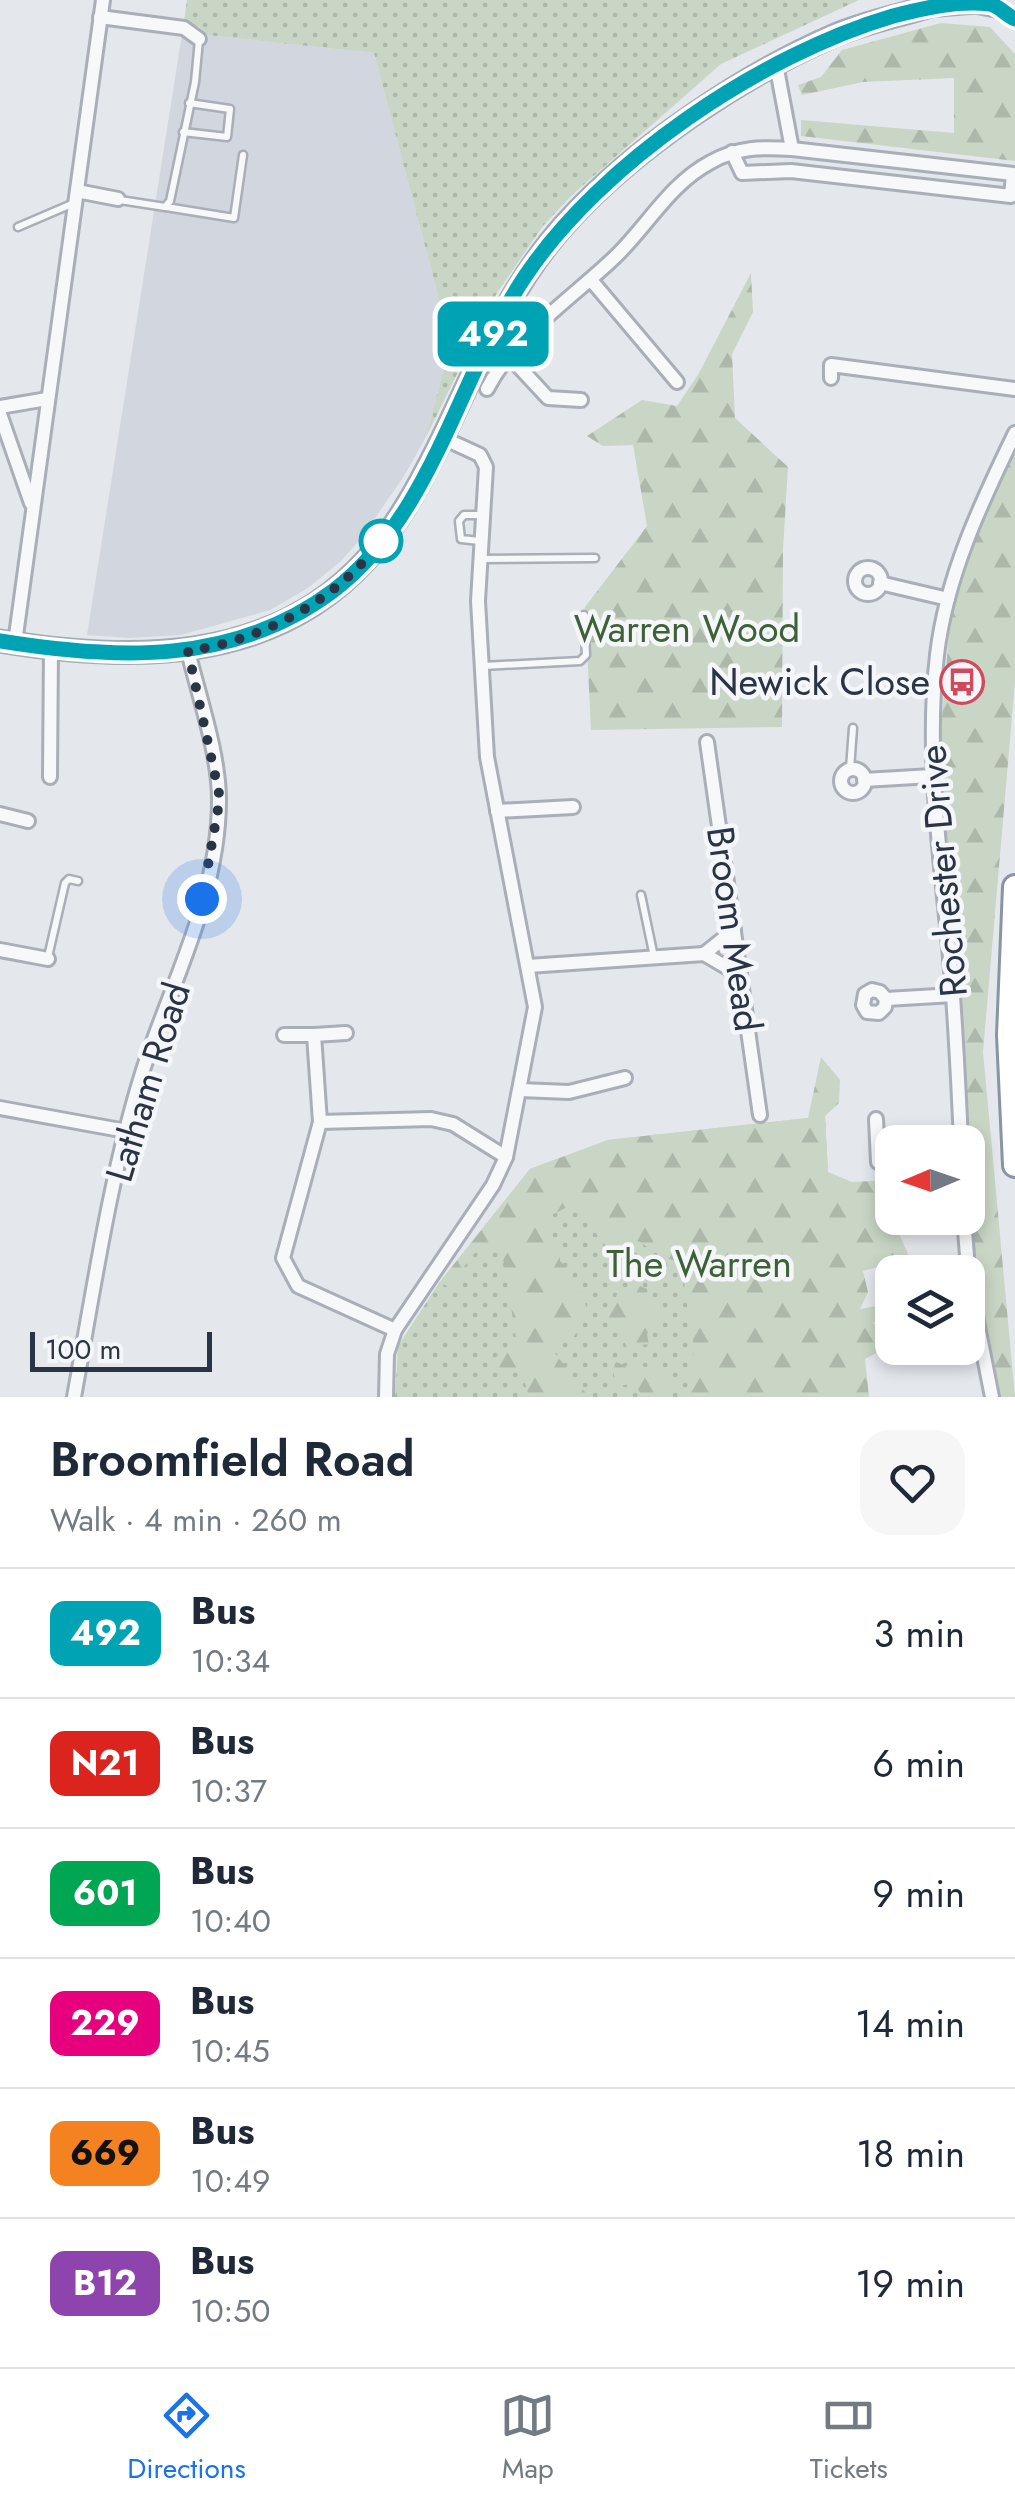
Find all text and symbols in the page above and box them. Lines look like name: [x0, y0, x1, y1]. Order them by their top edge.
line badge: 492: [436, 302, 550, 366]
text: 492: [458, 309, 528, 359]
unlabelled marker: [360, 520, 402, 562]
park label: Warren Wood: [574, 601, 800, 656]
place label: Newick Close: [709, 654, 930, 709]
bus stop icon: Newick Close: [939, 659, 985, 705]
street label: Rochester Drive: [904, 743, 981, 999]
street label: Broom Mead: [693, 823, 776, 1035]
your location: [177, 874, 227, 924]
street label: Latham Road: [91, 975, 204, 1188]
north arrow: [875, 1125, 985, 1235]
map controls: [875, 1125, 985, 1365]
park label: The Warren: [606, 1236, 792, 1291]
button: layers: [875, 1255, 985, 1365]
scale bar: [30, 1327, 212, 1372]
text: 100 m: [45, 1329, 121, 1370]
text: Broomfield Road: [50, 1425, 415, 1494]
button: heart: [860, 1430, 965, 1535]
text: Walk · 4 min · 260 m: [50, 1497, 342, 1543]
text: Bus: [191, 1583, 255, 1638]
text: 3 min: [873, 1606, 965, 1661]
text: 492: [70, 1608, 141, 1658]
text: 10:34: [191, 1638, 270, 1684]
text: Bus: [190, 1713, 254, 1768]
text: 6 min: [872, 1736, 965, 1791]
text: N21: [71, 1738, 139, 1788]
text: 10:37: [190, 1768, 267, 1814]
text: Bus: [190, 1843, 254, 1898]
text: 9 min: [872, 1866, 965, 1921]
text: 601: [73, 1868, 137, 1918]
text: 10:40: [190, 1898, 271, 1944]
text: Bus: [190, 1973, 254, 2028]
text: 14 min: [855, 1996, 965, 2051]
text: 229: [70, 1998, 140, 2048]
text: 10:45: [190, 2028, 270, 2074]
text: Bus: [190, 2103, 255, 2158]
text: 18 min: [856, 2126, 965, 2181]
text: 669: [70, 2128, 140, 2178]
text: 10:49: [190, 2158, 271, 2204]
text: Bus: [190, 2233, 254, 2288]
text: 19 min: [855, 2256, 965, 2311]
text: B12: [73, 2258, 137, 2308]
text: 10:50: [190, 2288, 270, 2334]
tab: Directions: [127, 2388, 246, 2489]
tab: Map: [500, 2388, 555, 2489]
tab: Tickets: [810, 2388, 888, 2489]

